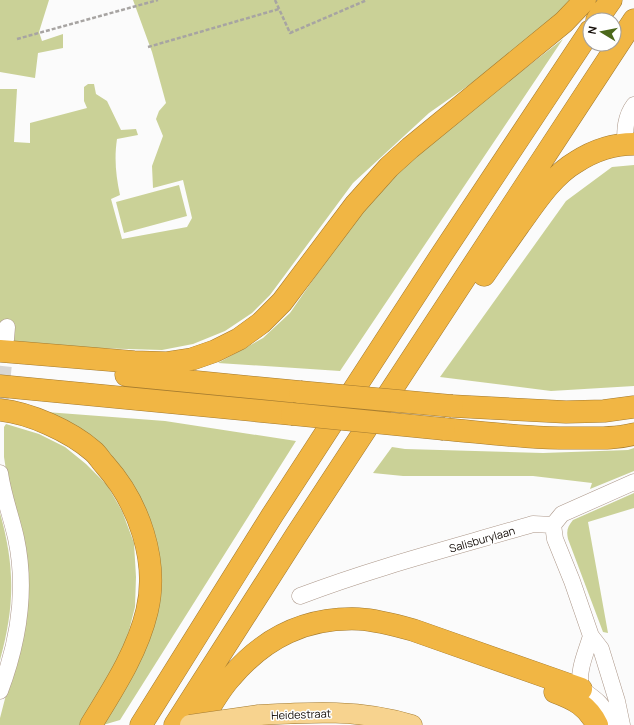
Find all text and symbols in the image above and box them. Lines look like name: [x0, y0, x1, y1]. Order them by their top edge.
north arrow: [582, 12, 622, 52]
text: N: [584, 25, 600, 35]
street label: Salisburylaan: [447, 522, 517, 556]
street label: Heidestraat: [271, 705, 331, 723]

